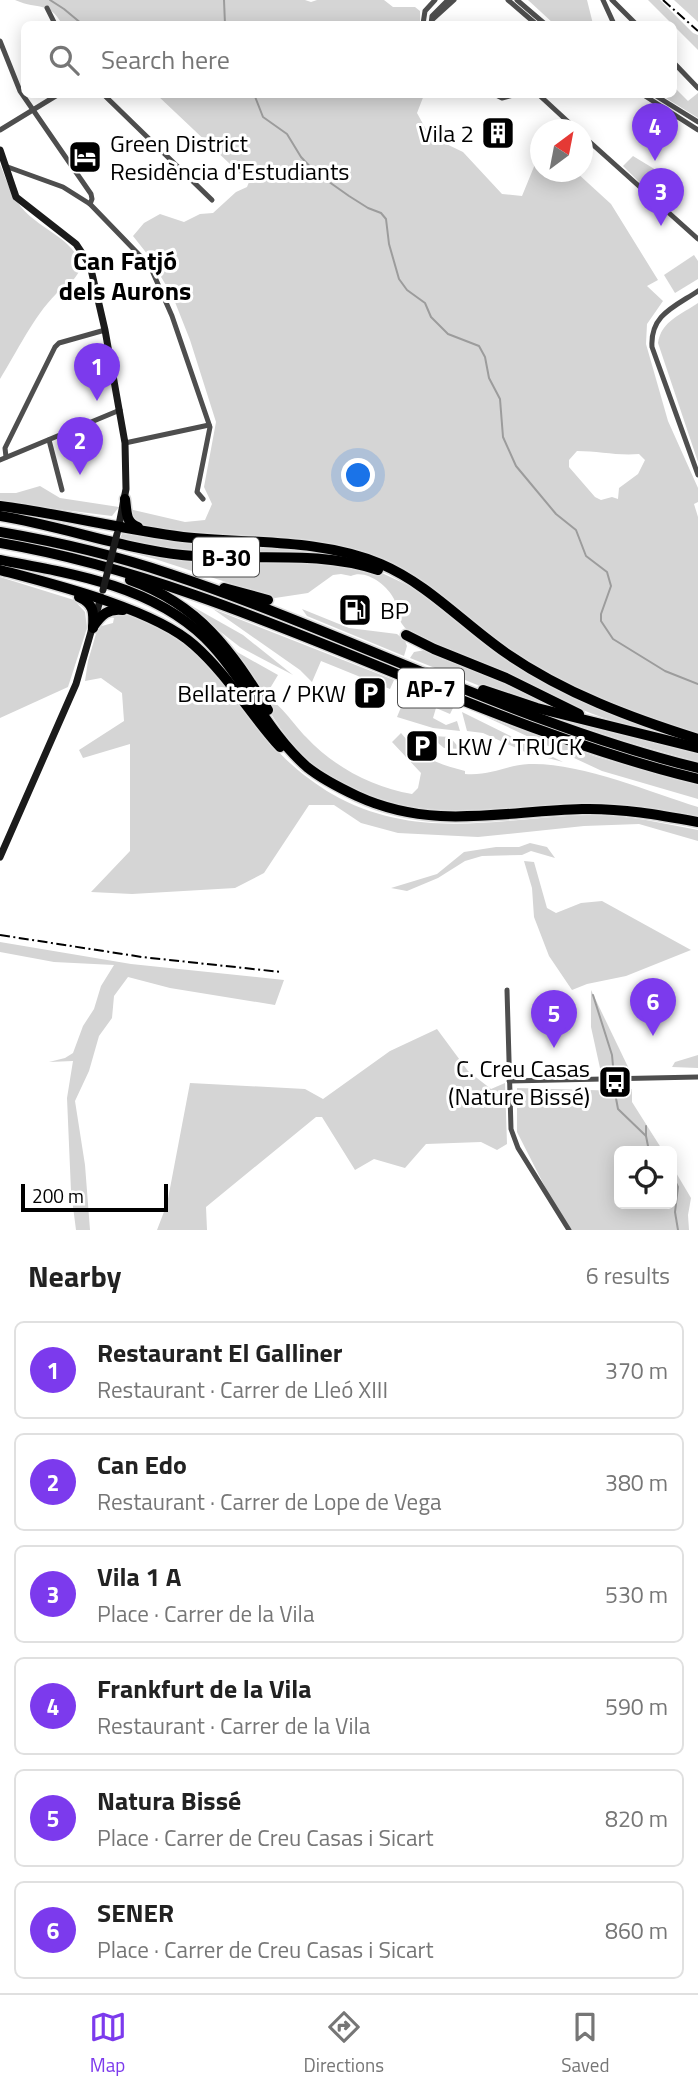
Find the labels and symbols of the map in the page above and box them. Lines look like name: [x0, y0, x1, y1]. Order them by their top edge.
pin: 4: [632, 103, 678, 161]
building icon: Vila 2: [479, 114, 517, 152]
place label: Vila 2: [418, 115, 474, 151]
north arrow: [530, 119, 593, 182]
place label: Green District Residència d'Estudiants: [110, 125, 350, 189]
hotel icon: Green District Residència d'Estudiants: [66, 138, 104, 176]
pin: 3: [638, 168, 684, 226]
district label: Can Fatjó dels Aurons: [59, 241, 191, 310]
pin: 1: [74, 343, 120, 401]
pin: 2: [57, 417, 103, 475]
your location: [341, 458, 375, 492]
road number: B-30: [193, 538, 259, 576]
fuel station icon: BP: [336, 591, 374, 629]
place label: BP: [380, 592, 409, 628]
road number: AP-7: [398, 668, 464, 708]
parking icon: Bellaterra / PKW: [351, 674, 389, 712]
place label: Bellaterra / PKW: [177, 675, 346, 711]
parking icon: LKW / TRUCK: [403, 727, 441, 765]
place label: LKW / TRUCK: [446, 728, 583, 764]
pin: 6: [630, 978, 676, 1036]
pin: 5: [531, 990, 577, 1048]
place label: C. Creu Casas (Nature Bissé): [448, 1050, 590, 1114]
bus stop icon: C. Creu Casas (Nature Bissé): [596, 1063, 634, 1101]
scale bar: [21, 1181, 168, 1213]

